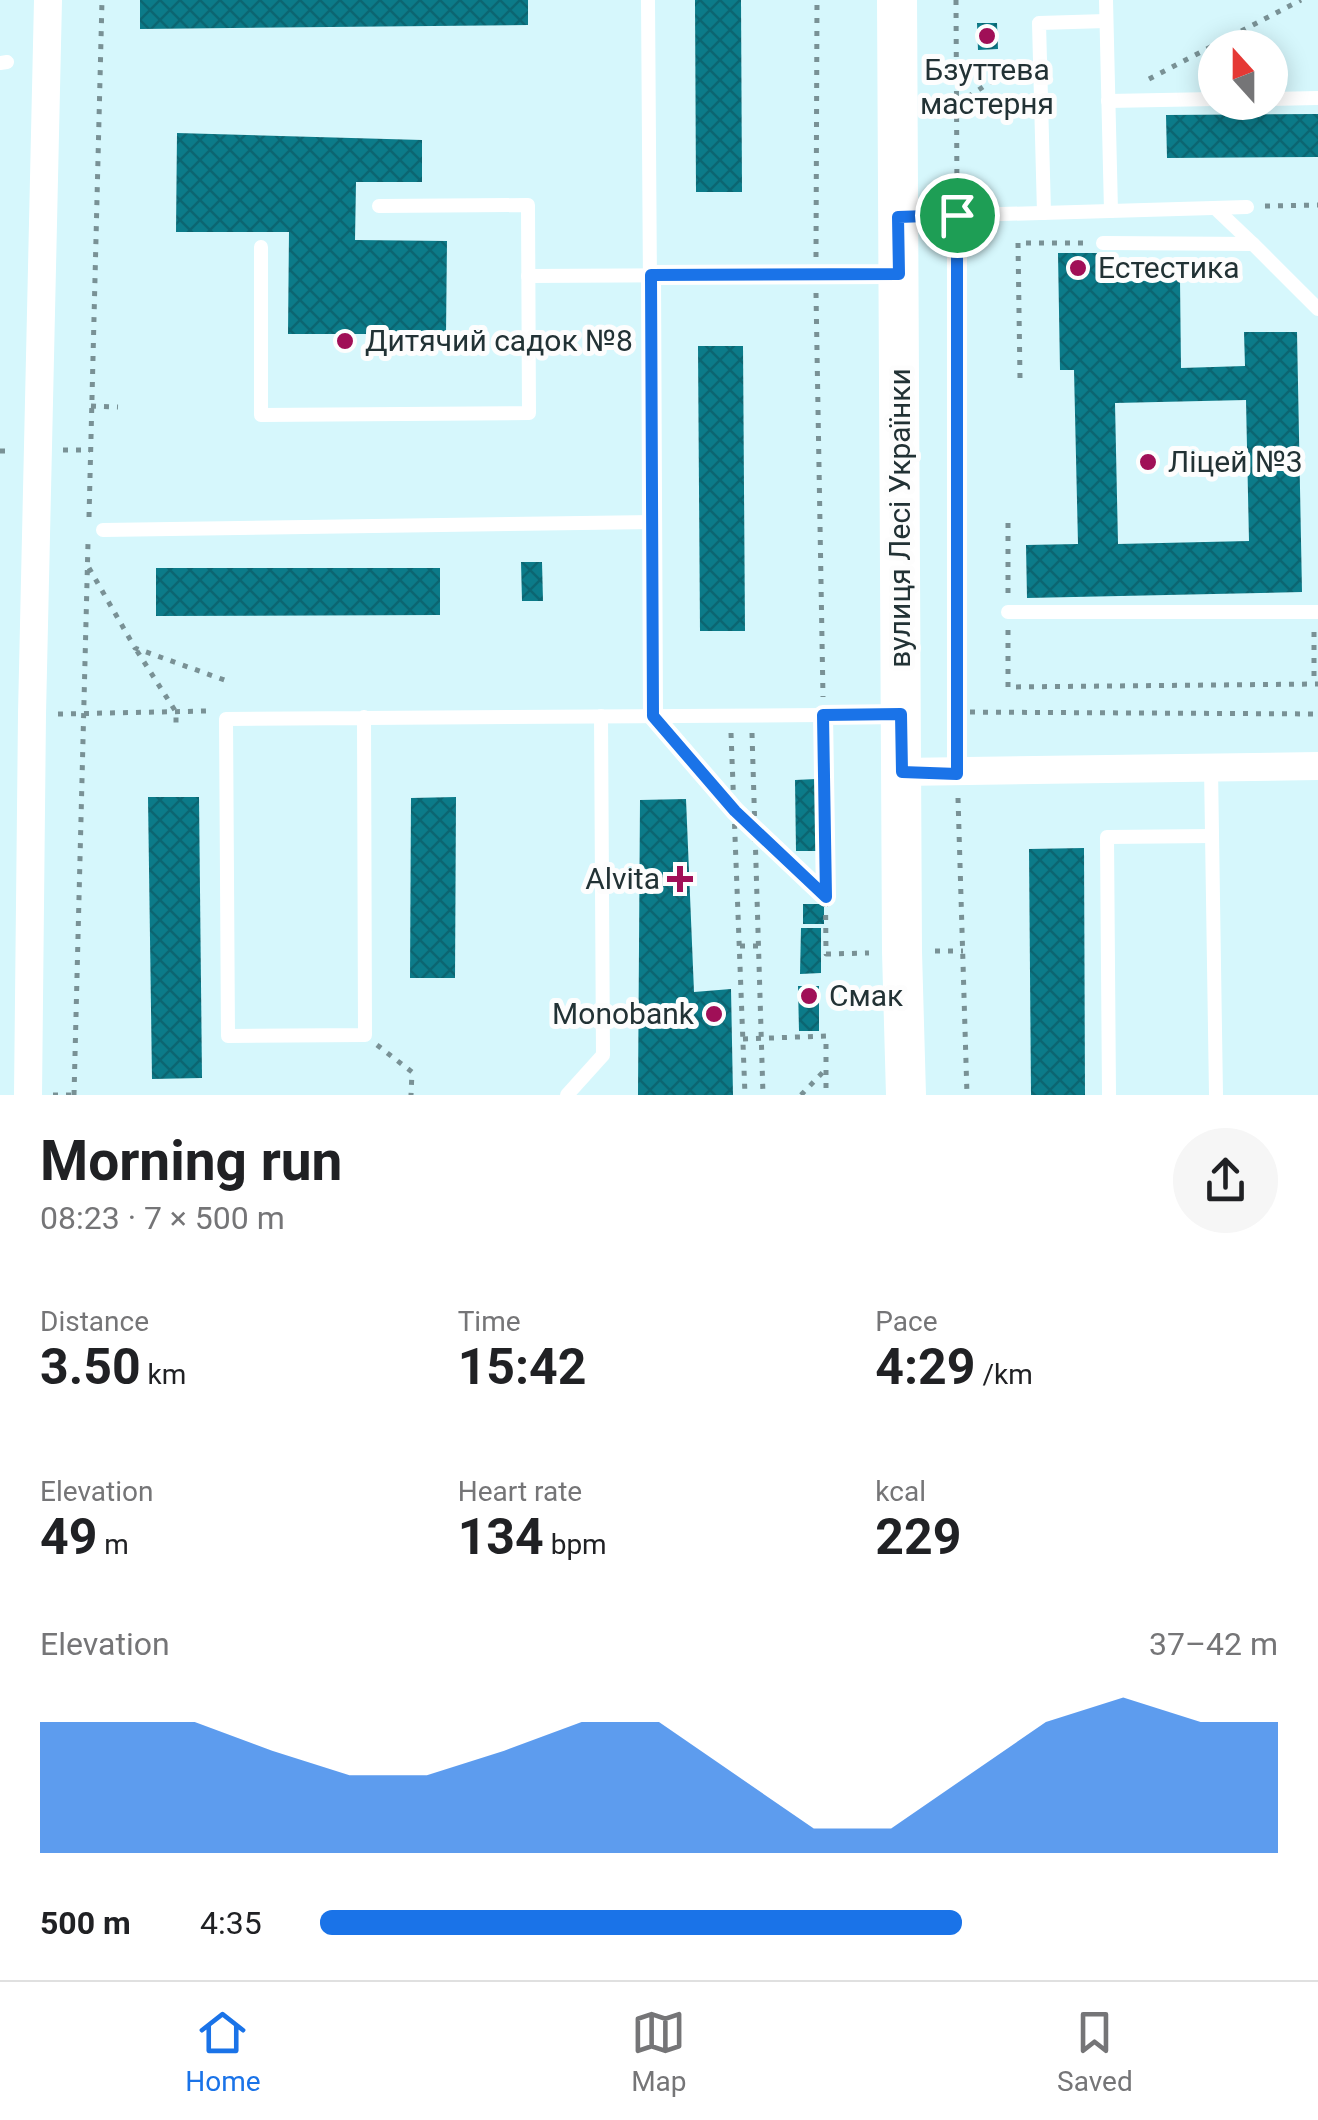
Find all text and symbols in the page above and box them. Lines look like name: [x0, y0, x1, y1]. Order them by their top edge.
marker: Бзуттева мастерня: [976, 25, 998, 47]
north arrow: [1198, 30, 1288, 120]
map controls: [1198, 30, 1288, 120]
place label: Бзуттева мастерня: [920, 52, 1054, 121]
pin: [915, 173, 1000, 258]
icon: arrive: [930, 188, 985, 243]
place label: Естестика: [1098, 250, 1240, 285]
marker: Естестика: [1067, 257, 1089, 279]
place label: Дитячий садок №8: [365, 323, 633, 358]
marker: Дитячий садок №8: [334, 330, 356, 352]
street label: вулиця Лесі Українки: [882, 368, 917, 668]
place label: Ліцей №3: [1168, 444, 1303, 479]
marker: Ліцей №3: [1137, 451, 1159, 473]
place label: Alvita: [585, 861, 660, 896]
marker: Alvita: [669, 868, 691, 890]
place label: Смак: [829, 978, 903, 1013]
marker: Смак: [798, 985, 820, 1007]
place label: Monobank: [552, 996, 695, 1031]
marker: Monobank: [703, 1003, 725, 1025]
button: share: [1173, 1128, 1278, 1233]
text: Morning run: [40, 1129, 342, 1193]
text: 08:23 · 7 × 500 m: [40, 1199, 285, 1237]
text: Distance: [40, 1305, 149, 1338]
text: Time: [458, 1305, 521, 1338]
text: Pace: [875, 1305, 938, 1338]
text: 3.50: [40, 1338, 141, 1396]
text: 15:42: [458, 1338, 587, 1396]
text: 4:29: [875, 1338, 975, 1396]
text: km: [141, 1358, 186, 1391]
text: /km: [975, 1358, 1033, 1391]
text: Elevation: [40, 1475, 153, 1508]
text: Heart rate: [458, 1475, 582, 1508]
text: kcal: [875, 1475, 926, 1508]
text: 49: [40, 1508, 97, 1566]
text: 134: [458, 1508, 544, 1566]
text: 229: [875, 1508, 961, 1566]
text: m: [97, 1528, 129, 1561]
text: bpm: [544, 1528, 607, 1561]
text: Elevation: [40, 1625, 170, 1663]
text: 37–42 m: [1149, 1625, 1278, 1663]
text: 500 m: [40, 1904, 131, 1942]
text: 4:35: [200, 1904, 262, 1942]
tab: Home: [185, 2005, 261, 2098]
tab: Map: [631, 2005, 687, 2098]
tab: Saved: [1057, 2005, 1133, 2098]

